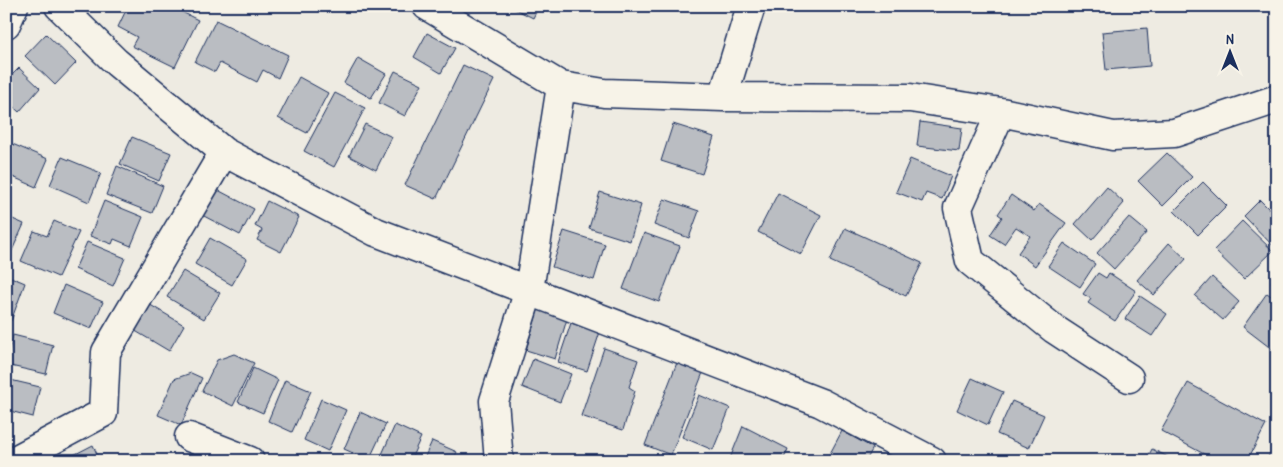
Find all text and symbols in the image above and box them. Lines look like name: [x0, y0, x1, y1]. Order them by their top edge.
north arrow: [1206, 28, 1256, 78]
text: N: [1226, 29, 1234, 48]

